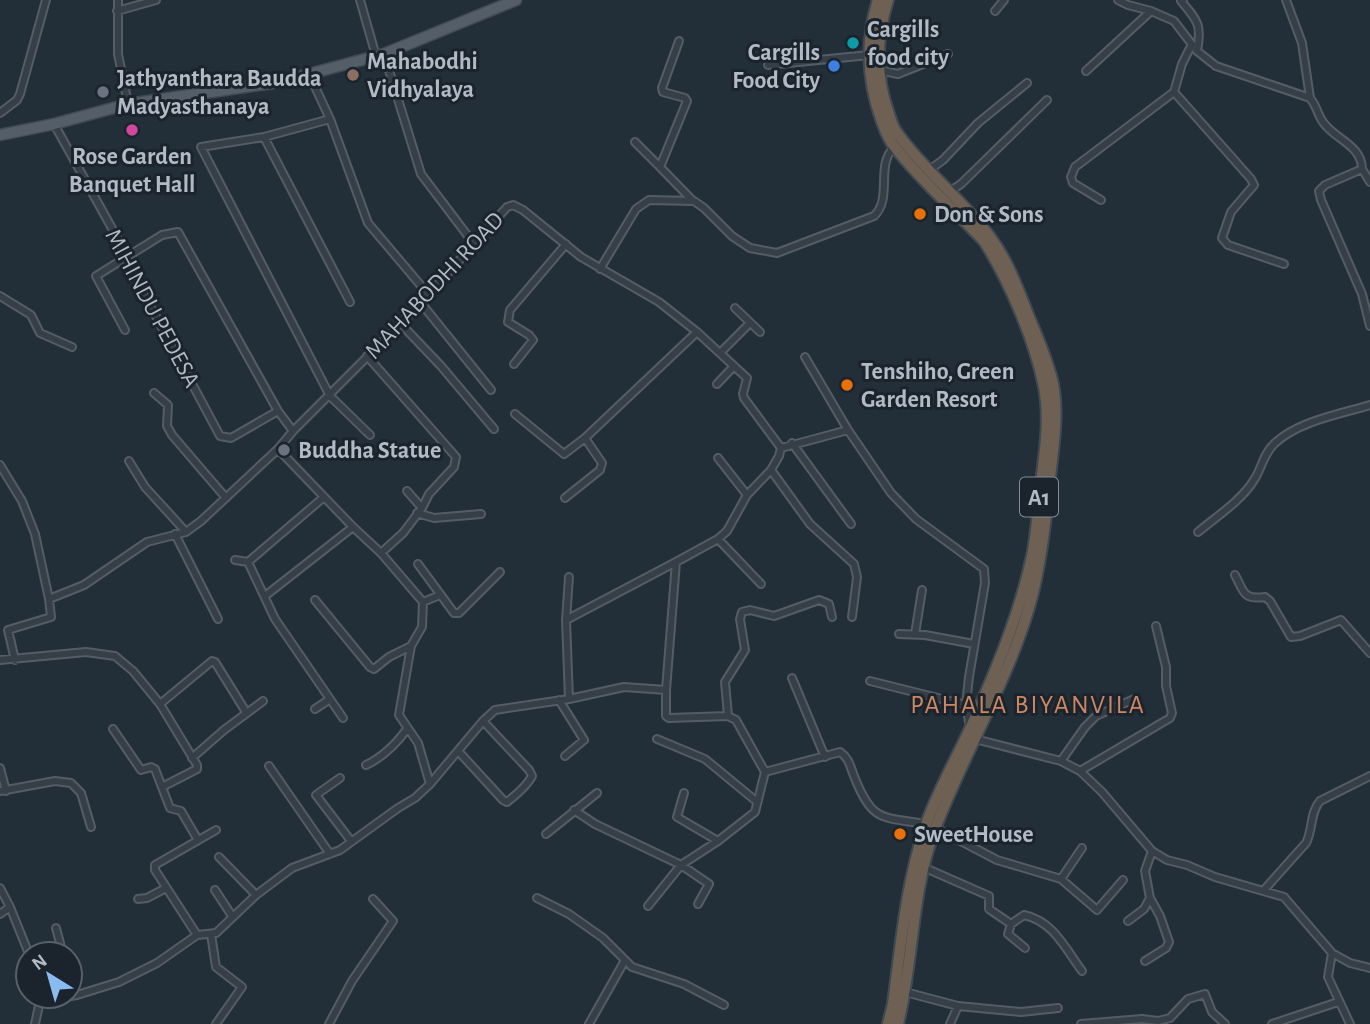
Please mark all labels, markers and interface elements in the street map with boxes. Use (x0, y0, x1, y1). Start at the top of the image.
place label: Cargills food city (867, 18, 949, 70)
marker: Cargills food city (845, 35, 861, 51)
place label: Cargills Food City (732, 41, 820, 93)
place label: Mahabodhi Vidhyalaya (367, 50, 478, 102)
marker: Cargills Food City (826, 58, 842, 74)
place label: Jathyanthara Baudda Madyasthanaya (117, 67, 322, 119)
marker: Mahabodhi Vidhyalaya (345, 67, 361, 83)
marker: Jathyanthara Baudda Madyasthanaya (95, 84, 111, 100)
marker: Rose Garden Banquet Hall (124, 122, 140, 138)
place label: Rose Garden Banquet Hall (69, 145, 195, 197)
place label: Don & Sons (934, 203, 1044, 227)
marker: Don & Sons (912, 206, 928, 222)
street label: MAHABODHI ROAD (361, 208, 509, 364)
street label: MIHINDU PEDESA (100, 225, 204, 392)
place label: Tenshiho, Green Garden Resort (861, 360, 1014, 412)
marker: Tenshiho, Green Garden Resort (839, 377, 855, 393)
place label: Buddha Statue (298, 439, 441, 463)
marker: Buddha Statue (276, 442, 292, 458)
road number: A1 (1020, 477, 1058, 516)
district label: PAHALA BIYANVILA (910, 692, 1146, 718)
place label: SweetHouse (914, 823, 1033, 847)
marker: SweetHouse (892, 826, 908, 842)
north arrow (14, 940, 84, 1010)
text: N (29, 951, 51, 974)

